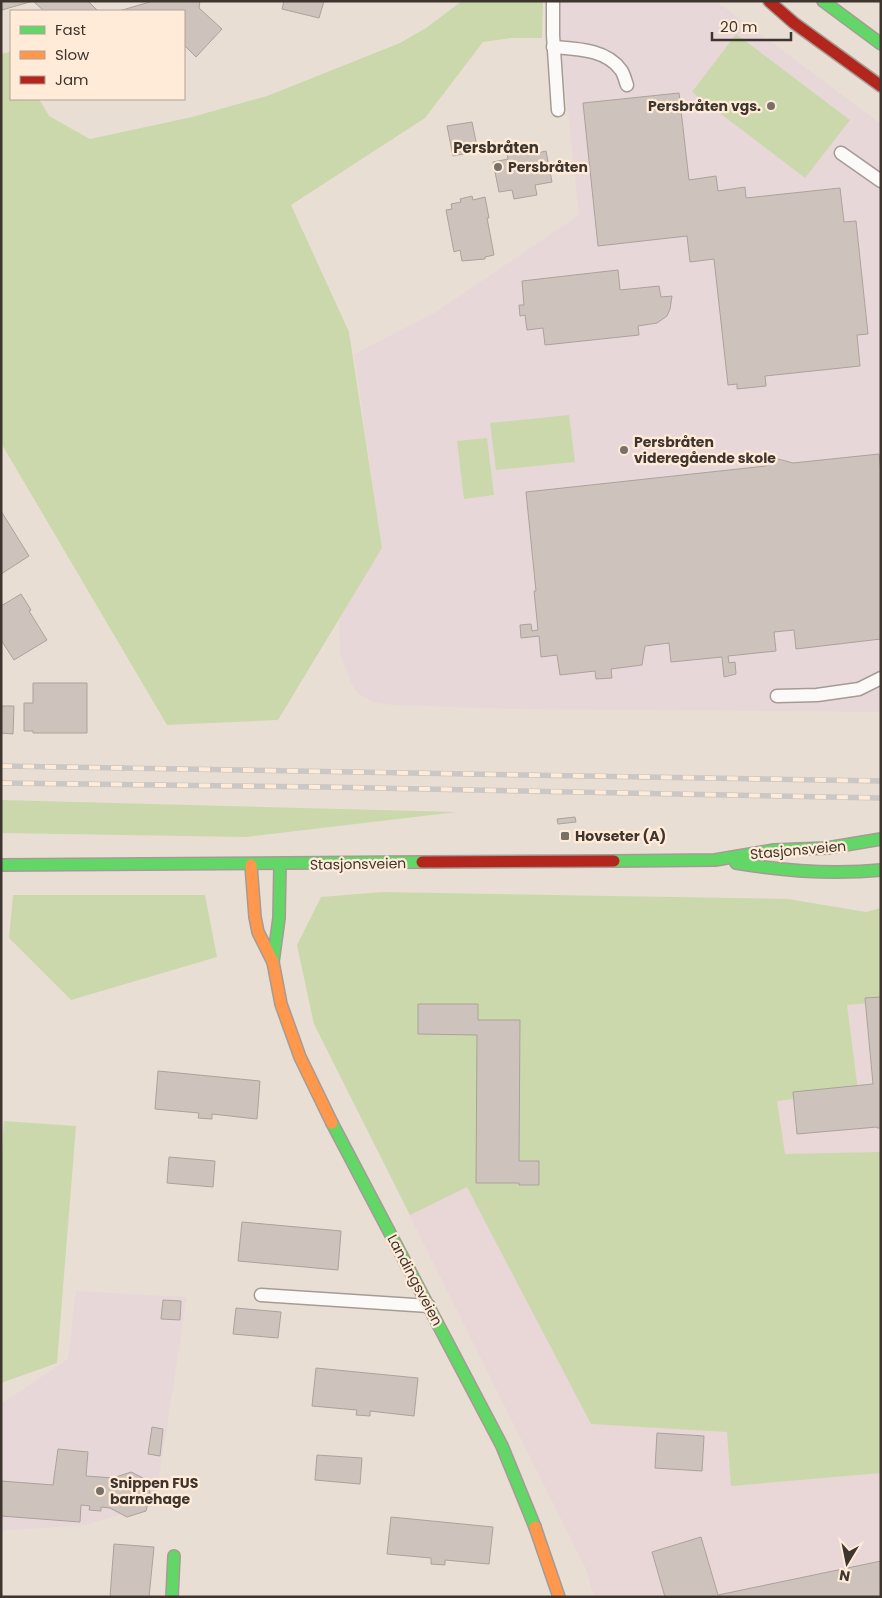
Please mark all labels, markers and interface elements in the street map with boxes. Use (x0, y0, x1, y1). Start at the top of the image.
legend (10, 10, 185, 100)
scale bar (712, 10, 791, 42)
text: 20 m (720, 16, 758, 37)
text: Fast (55, 19, 86, 40)
text: Slow (55, 44, 90, 65)
text: Jam (55, 69, 89, 90)
place label: Persbråten vgs. (648, 96, 761, 116)
marker: Persbråten vgs. (765, 100, 777, 112)
district label: Persbråten (453, 137, 539, 158)
place label: Persbråten (508, 157, 588, 177)
marker: Persbråten (492, 161, 504, 173)
place label: Persbråten videregående skole (634, 432, 776, 468)
marker: Persbråten videregående skole (618, 444, 630, 456)
place label: Hovseter (A) (575, 826, 666, 846)
marker: Hovseter (A) (559, 830, 571, 842)
street label: Stasjonsveien (749, 836, 847, 864)
street label: Stasjonsveien (310, 853, 406, 875)
street label: Landingsveien (383, 1231, 447, 1329)
place label: Snippen FUS barnehage (110, 1473, 199, 1509)
marker: Snippen FUS barnehage (94, 1485, 106, 1497)
north arrow (822, 1538, 872, 1588)
text: N (838, 1565, 852, 1587)

